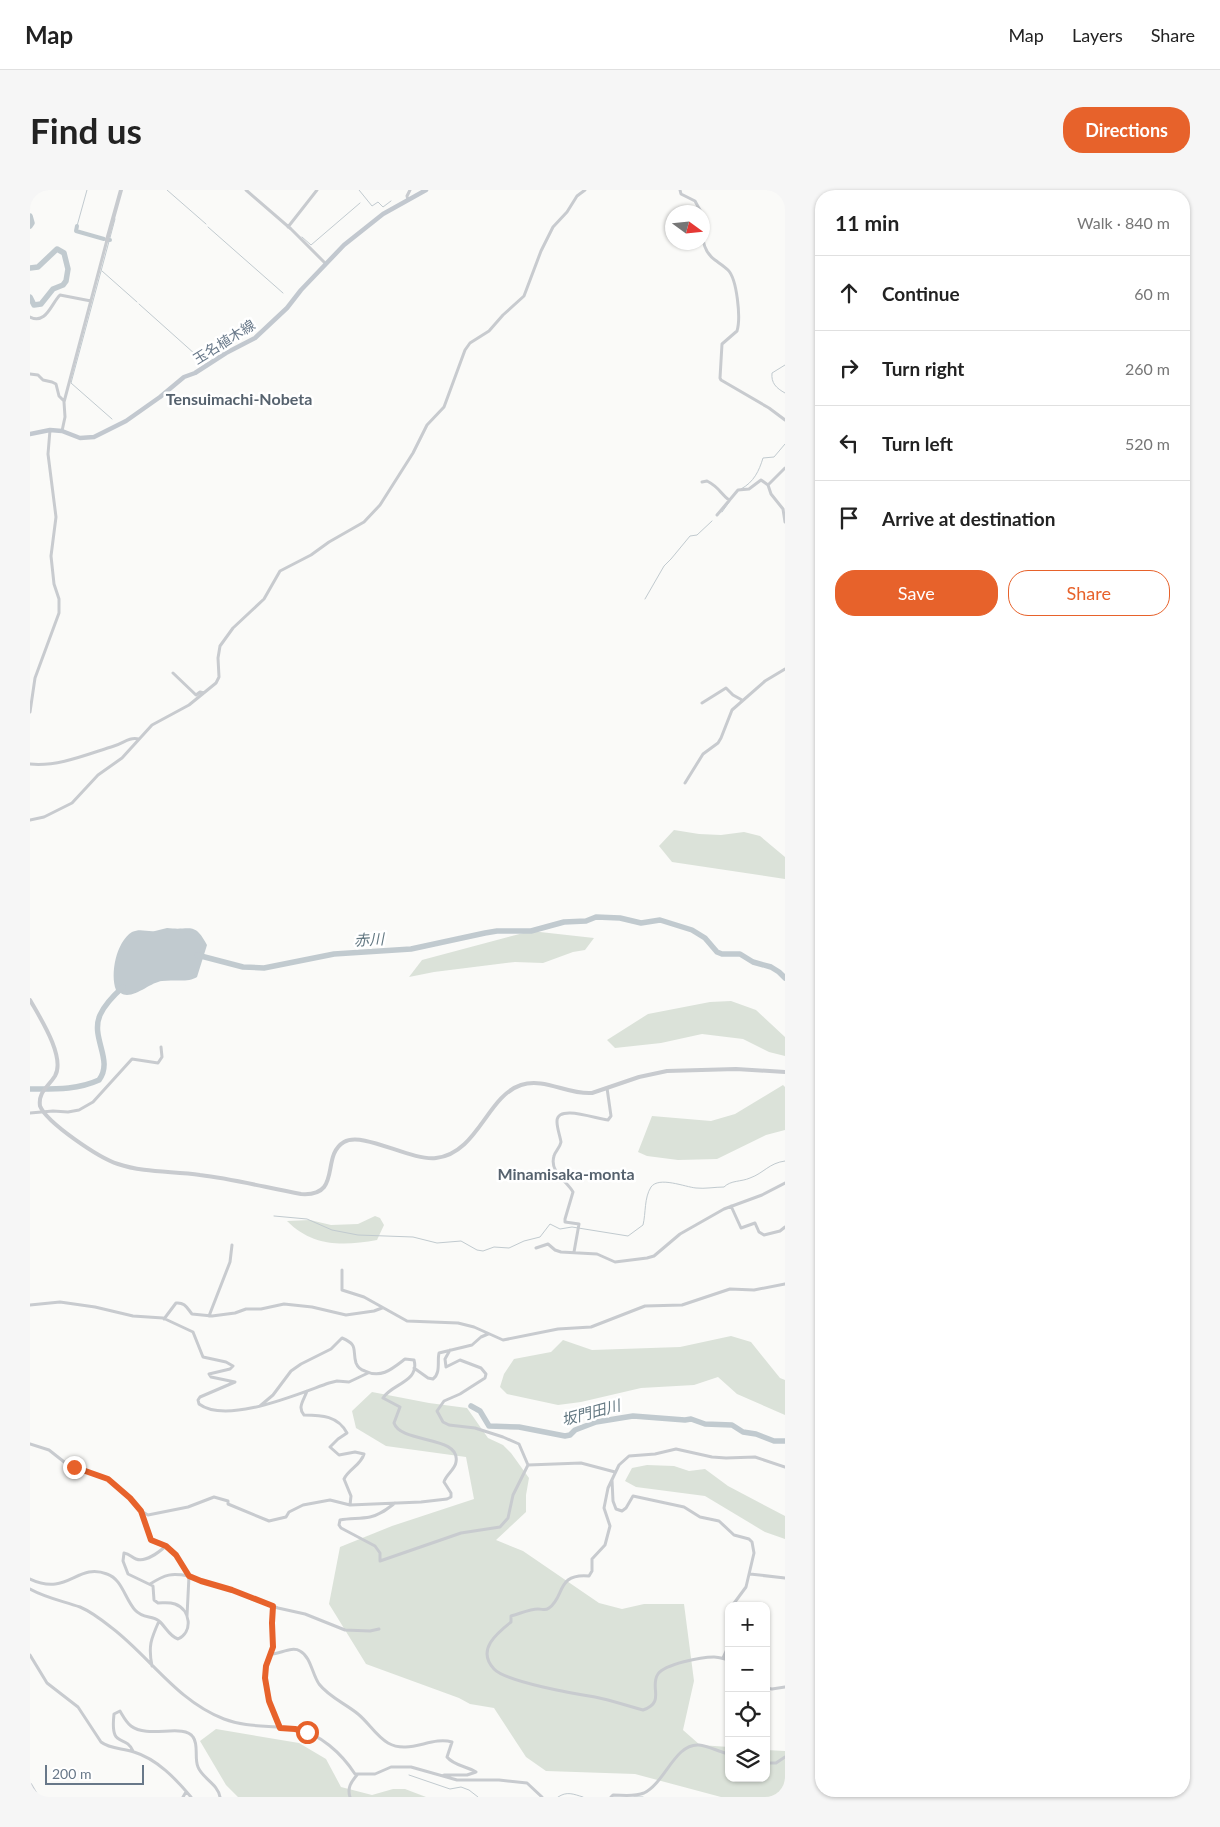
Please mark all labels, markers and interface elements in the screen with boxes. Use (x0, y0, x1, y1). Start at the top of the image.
text: Map (25, 20, 73, 49)
text: Map (1008, 24, 1044, 46)
text: Layers (1072, 24, 1123, 46)
text: Share (1151, 24, 1195, 46)
button: Directions (1063, 107, 1190, 153)
text: Find us (30, 109, 142, 151)
north arrow (665, 205, 710, 250)
text: 11 min (835, 210, 899, 235)
text: Walk · 840 m (1077, 213, 1170, 232)
icon: ahead (835, 279, 863, 307)
text: Continue (882, 282, 960, 305)
text: 60 m (1134, 284, 1170, 303)
street label: 玉名植木線 (190, 316, 258, 367)
icon: right (835, 354, 863, 382)
text: Turn right (882, 357, 964, 380)
text: 260 m (1125, 359, 1170, 378)
district label: Tensuimachi-Nobeta (166, 389, 312, 408)
icon: left (835, 429, 863, 457)
text: Turn left (882, 432, 953, 455)
text: 520 m (1125, 434, 1170, 453)
icon: arrive (835, 504, 863, 532)
text: Arrive at destination (882, 507, 1055, 530)
button: Save (835, 570, 998, 616)
button: Share (1008, 570, 1170, 616)
water label: 赤川 (353, 929, 386, 949)
district label: Minamisaka-monta (497, 1164, 635, 1183)
water label: 坂門田川 (559, 1395, 624, 1428)
route end (63, 1456, 86, 1479)
map controls (725, 1602, 770, 1782)
button: + (725, 1602, 770, 1647)
button: − (725, 1647, 770, 1692)
button: locate (725, 1692, 770, 1737)
route start (296, 1721, 319, 1744)
button: layers (725, 1737, 770, 1782)
scale bar (45, 1762, 144, 1785)
text: 200 m (52, 1765, 91, 1782)

